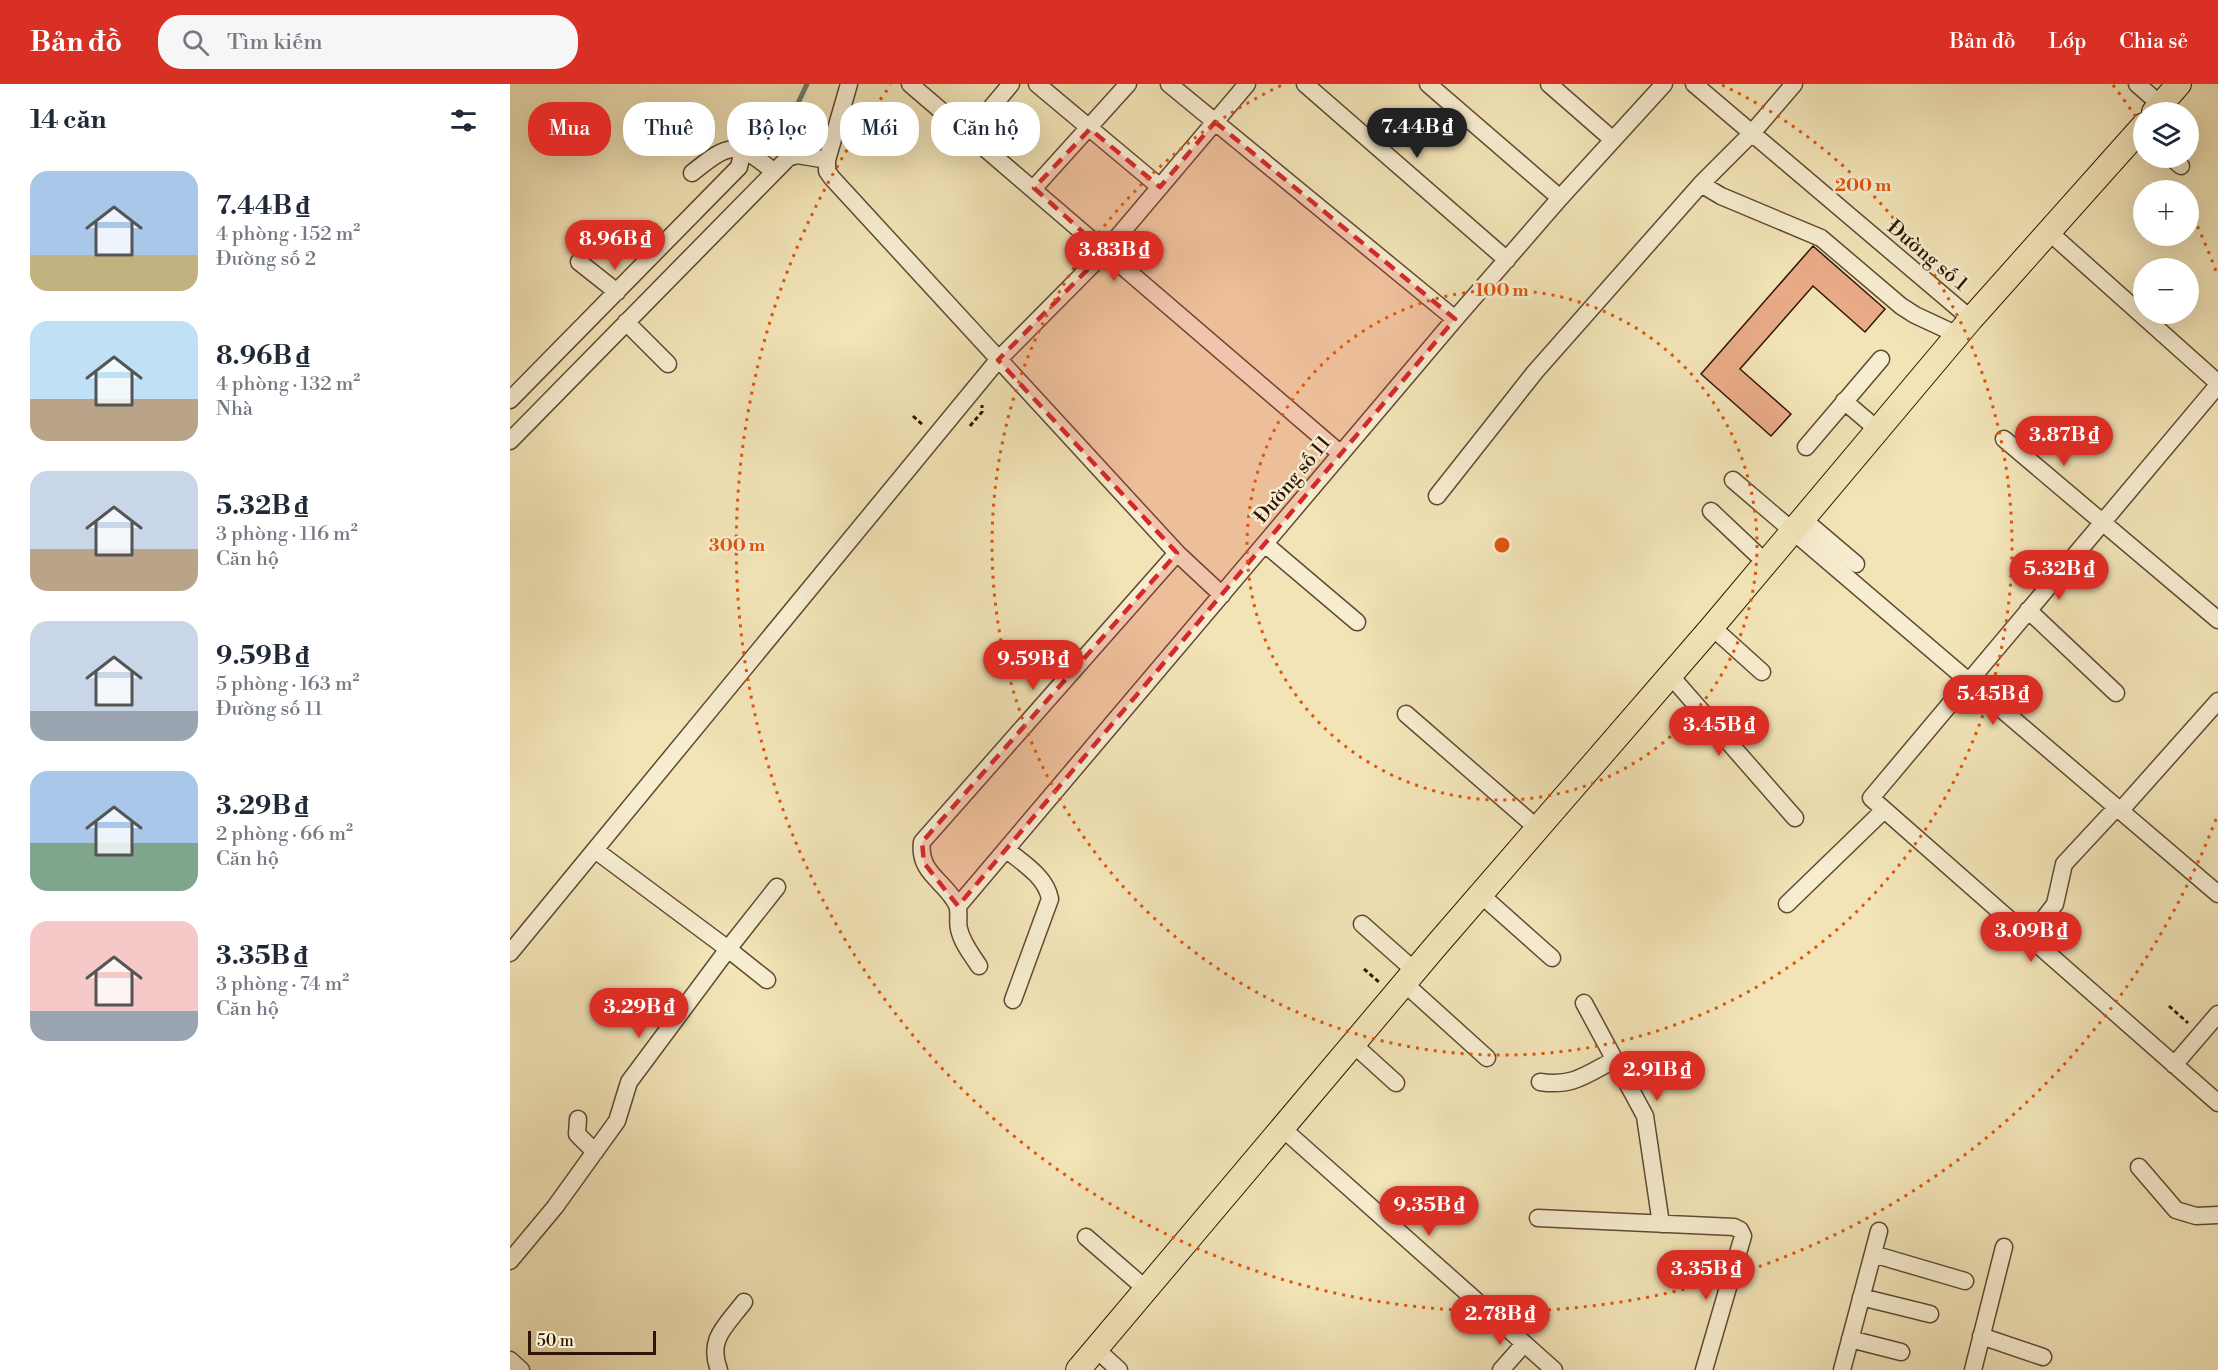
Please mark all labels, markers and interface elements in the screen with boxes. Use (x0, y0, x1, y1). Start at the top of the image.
search box (158, 15, 578, 69)
text: Bản đồ (30, 25, 122, 60)
icon: search (179, 26, 212, 59)
text: Tìm kiếm (227, 29, 323, 56)
text: Bản đồ (1950, 29, 2016, 55)
text: Lớp (2049, 29, 2086, 55)
text: Chia sẻ (2119, 29, 2188, 55)
chip: Mua (528, 102, 611, 156)
chip: Thuê (623, 102, 715, 156)
chip: Bộ lọc (727, 102, 828, 156)
chip: Mới (840, 102, 919, 156)
chip: Căn hộ (931, 102, 1040, 156)
map controls (2133, 102, 2199, 324)
button: layers (2133, 102, 2199, 168)
text: 14 căn (30, 104, 106, 136)
icon: filters (447, 104, 480, 137)
pin: 7.44B ₫ (1362, 108, 1472, 159)
text: 7.44B ₫ (1381, 115, 1453, 140)
text: 200 m (1835, 174, 1892, 197)
button: + (2133, 180, 2199, 246)
text: 7.44B ₫ (216, 190, 310, 222)
icon: home (78, 195, 150, 267)
street label: Đường số 1 (1882, 215, 1973, 297)
pin: 8.96B ₫ (560, 220, 670, 271)
text: 4 phòng · 152 m² (216, 222, 360, 247)
text: 8.96B ₫ (579, 227, 651, 252)
pin: 3.83B ₫ (1059, 231, 1169, 282)
text: 3.83B ₫ (1079, 238, 1149, 263)
text: Đường số 2 (216, 247, 316, 272)
button: − (2133, 258, 2199, 324)
text: 100 m (1475, 279, 1529, 302)
text: 8.96B ₫ (216, 340, 309, 372)
icon: home (78, 345, 150, 417)
text: 4 phòng · 132 m² (216, 372, 360, 397)
text: Nhà (216, 397, 253, 422)
pin: 3.87B ₫ (2009, 416, 2119, 467)
text: 3.87B ₫ (2029, 423, 2099, 448)
street label: Đường số 11 (1249, 431, 1337, 529)
text: 5.32B ₫ (216, 490, 308, 522)
icon: home (78, 495, 150, 567)
text: 3 phòng · 116 m² (216, 522, 358, 547)
text: 300 m (709, 534, 766, 557)
centre of rings (1492, 535, 1512, 555)
text: Căn hộ (216, 547, 279, 572)
pin: 5.32B ₫ (2004, 550, 2114, 601)
text: 5.32B ₫ (2024, 557, 2094, 582)
text: 9.59B ₫ (216, 640, 309, 672)
pin: 9.59B ₫ (978, 640, 1088, 691)
icon: home (78, 645, 150, 717)
text: 9.59B ₫ (997, 647, 1069, 672)
text: 5 phòng · 163 m² (216, 672, 359, 697)
pin: 5.45B ₫ (1938, 675, 2048, 726)
text: 5.45B ₫ (1957, 682, 2029, 707)
text: Đường số 11 (216, 697, 323, 722)
pin: 3.45B ₫ (1664, 706, 1774, 757)
text: 3.45B ₫ (1683, 713, 1755, 738)
text: 3.29B ₫ (216, 790, 308, 822)
icon: home (78, 795, 150, 867)
text: 2 phòng · 66 m² (216, 822, 353, 847)
text: Căn hộ (216, 847, 279, 872)
pin: 3.09B ₫ (1976, 912, 2086, 963)
text: 3.09B ₫ (1994, 919, 2068, 944)
text: 3.35B ₫ (216, 940, 308, 972)
icon: home (78, 945, 150, 1017)
text: 3 phòng · 74 m² (216, 972, 349, 997)
pin: 3.29B ₫ (584, 988, 694, 1039)
text: 3.29B ₫ (603, 995, 675, 1020)
text: Căn hộ (216, 997, 279, 1022)
pin: 2.91B ₫ (1602, 1051, 1712, 1102)
text: 2.91B ₫ (1623, 1058, 1691, 1083)
pin: 9.35B ₫ (1374, 1186, 1484, 1237)
text: 9.35B ₫ (1394, 1193, 1465, 1218)
pin: 3.35B ₫ (1651, 1250, 1761, 1301)
text: 3.35B ₫ (1671, 1257, 1741, 1282)
pin: 2.78B ₫ (1445, 1295, 1555, 1346)
text: 2.78B ₫ (1465, 1302, 1535, 1327)
scale bar (528, 1328, 656, 1356)
text: 50 m (537, 1331, 574, 1351)

